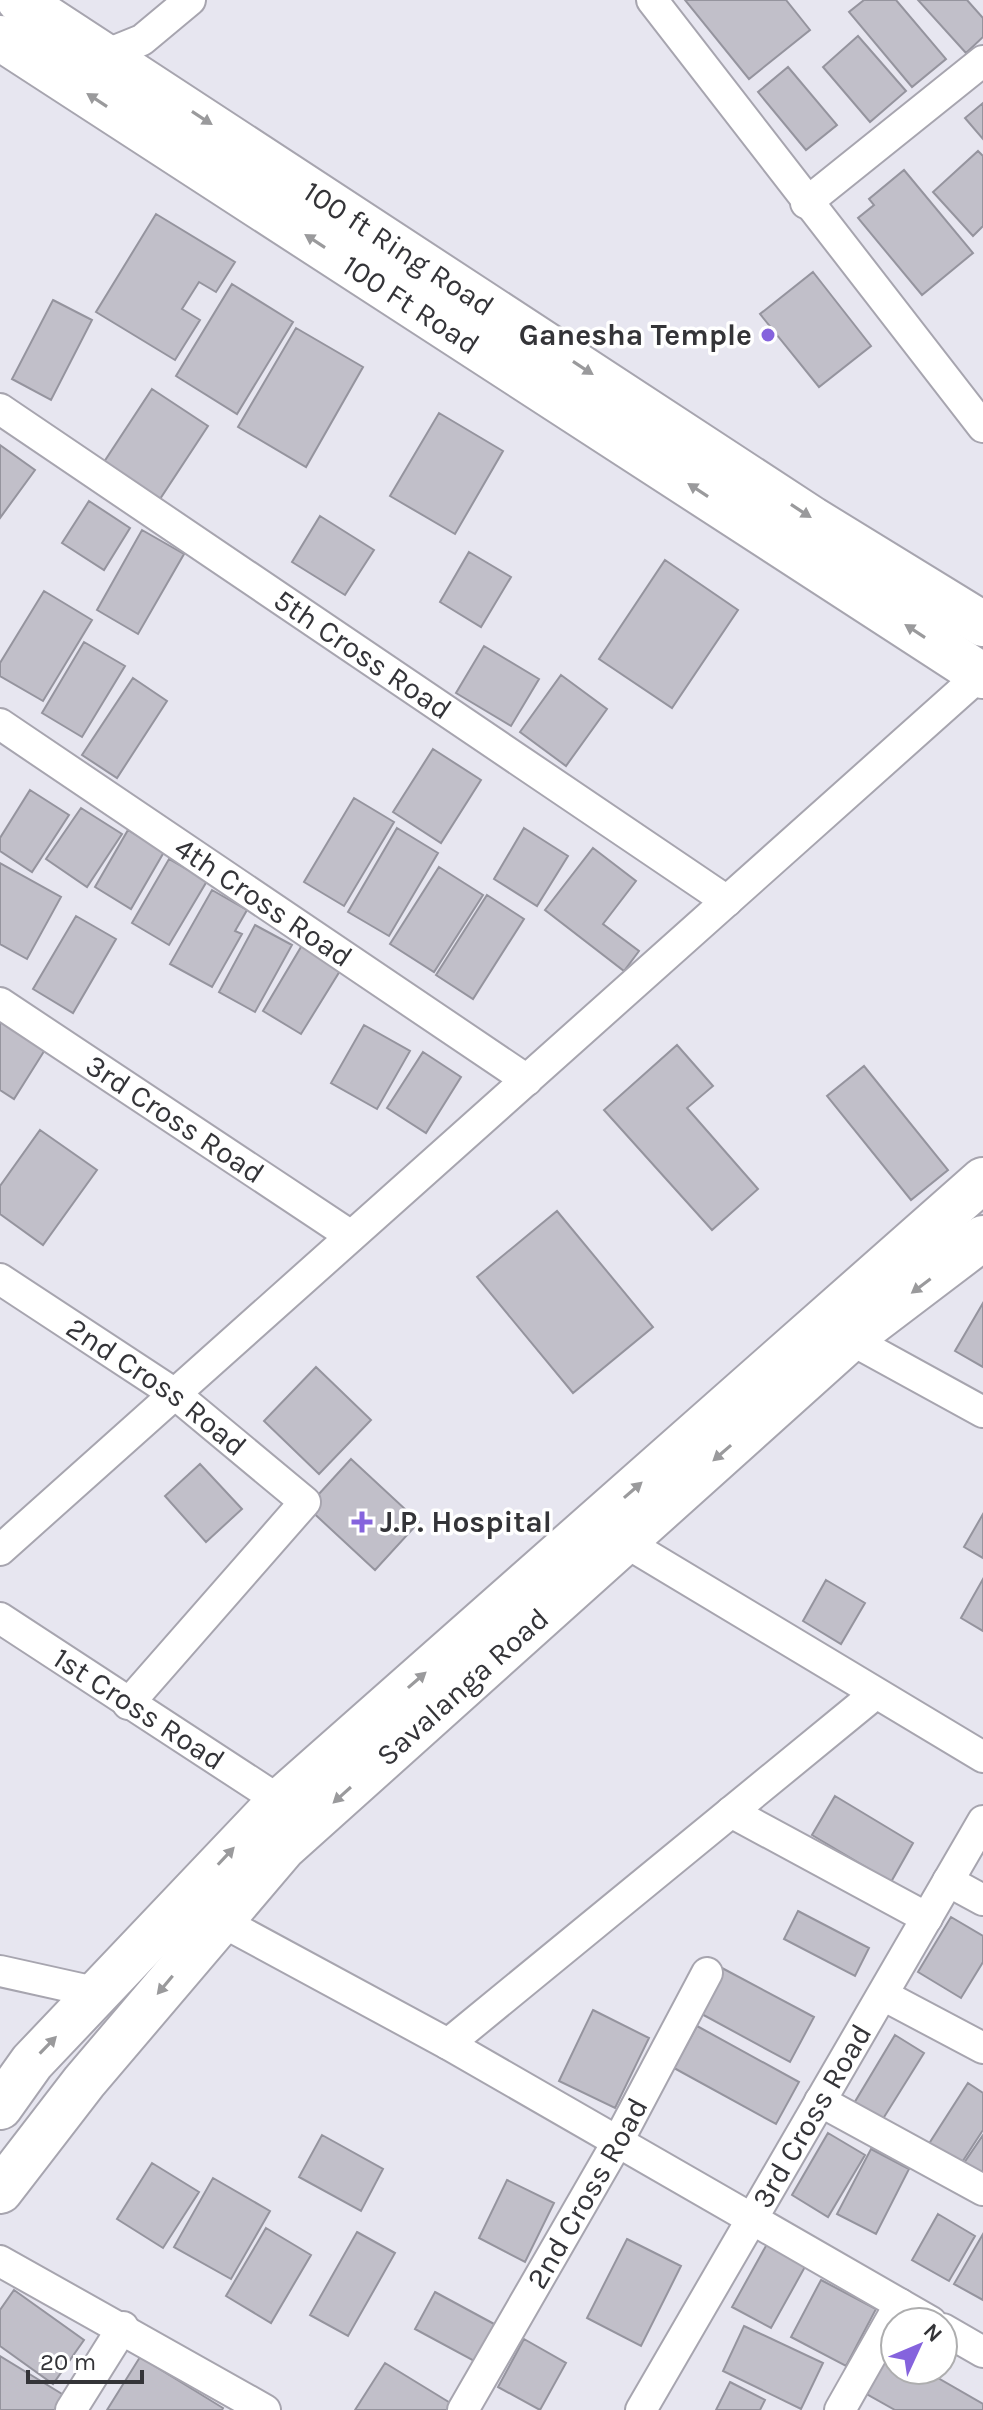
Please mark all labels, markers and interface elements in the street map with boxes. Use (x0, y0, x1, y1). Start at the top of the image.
one-way arrow (86, 93, 108, 108)
one-way arrow (192, 110, 213, 125)
street label: 100 ft Ring Road (297, 173, 501, 324)
one-way arrow (304, 235, 326, 249)
street label: 100 Ft Road (336, 247, 486, 362)
place label: Ganesha Temple (519, 317, 752, 353)
marker: Ganesha Temple (759, 326, 777, 344)
one-way arrow (573, 361, 594, 376)
one-way arrow (687, 482, 708, 497)
one-way arrow (790, 504, 811, 519)
street label: 5th Cross Road (267, 582, 458, 727)
one-way arrow (905, 624, 926, 639)
street label: 4th Cross Road (168, 829, 359, 975)
street label: 3rd Cross Road (79, 1047, 271, 1191)
one-way arrow (911, 1277, 931, 1293)
street label: 2nd Cross Road (60, 1310, 254, 1464)
one-way arrow (713, 1443, 732, 1461)
one-way arrow (624, 1481, 643, 1499)
place label: J.P. Hospital (380, 1504, 552, 1540)
marker: J.P. Hospital (351, 1511, 373, 1533)
street label: Savalanga Road (369, 1600, 556, 1773)
street label: 1st Cross Road (46, 1640, 231, 1778)
one-way arrow (407, 1672, 427, 1689)
one-way arrow (333, 1786, 352, 1804)
one-way arrow (217, 1847, 235, 1866)
one-way arrow (157, 1975, 174, 1995)
street label: 3rd Cross Road (744, 2017, 879, 2214)
one-way arrow (38, 2036, 57, 2055)
street label: 2nd Cross Road (519, 2092, 656, 2295)
north arrow (879, 2306, 959, 2386)
text: N (918, 2318, 948, 2348)
scale bar (28, 2334, 142, 2384)
text: 20 m (40, 2348, 96, 2376)

